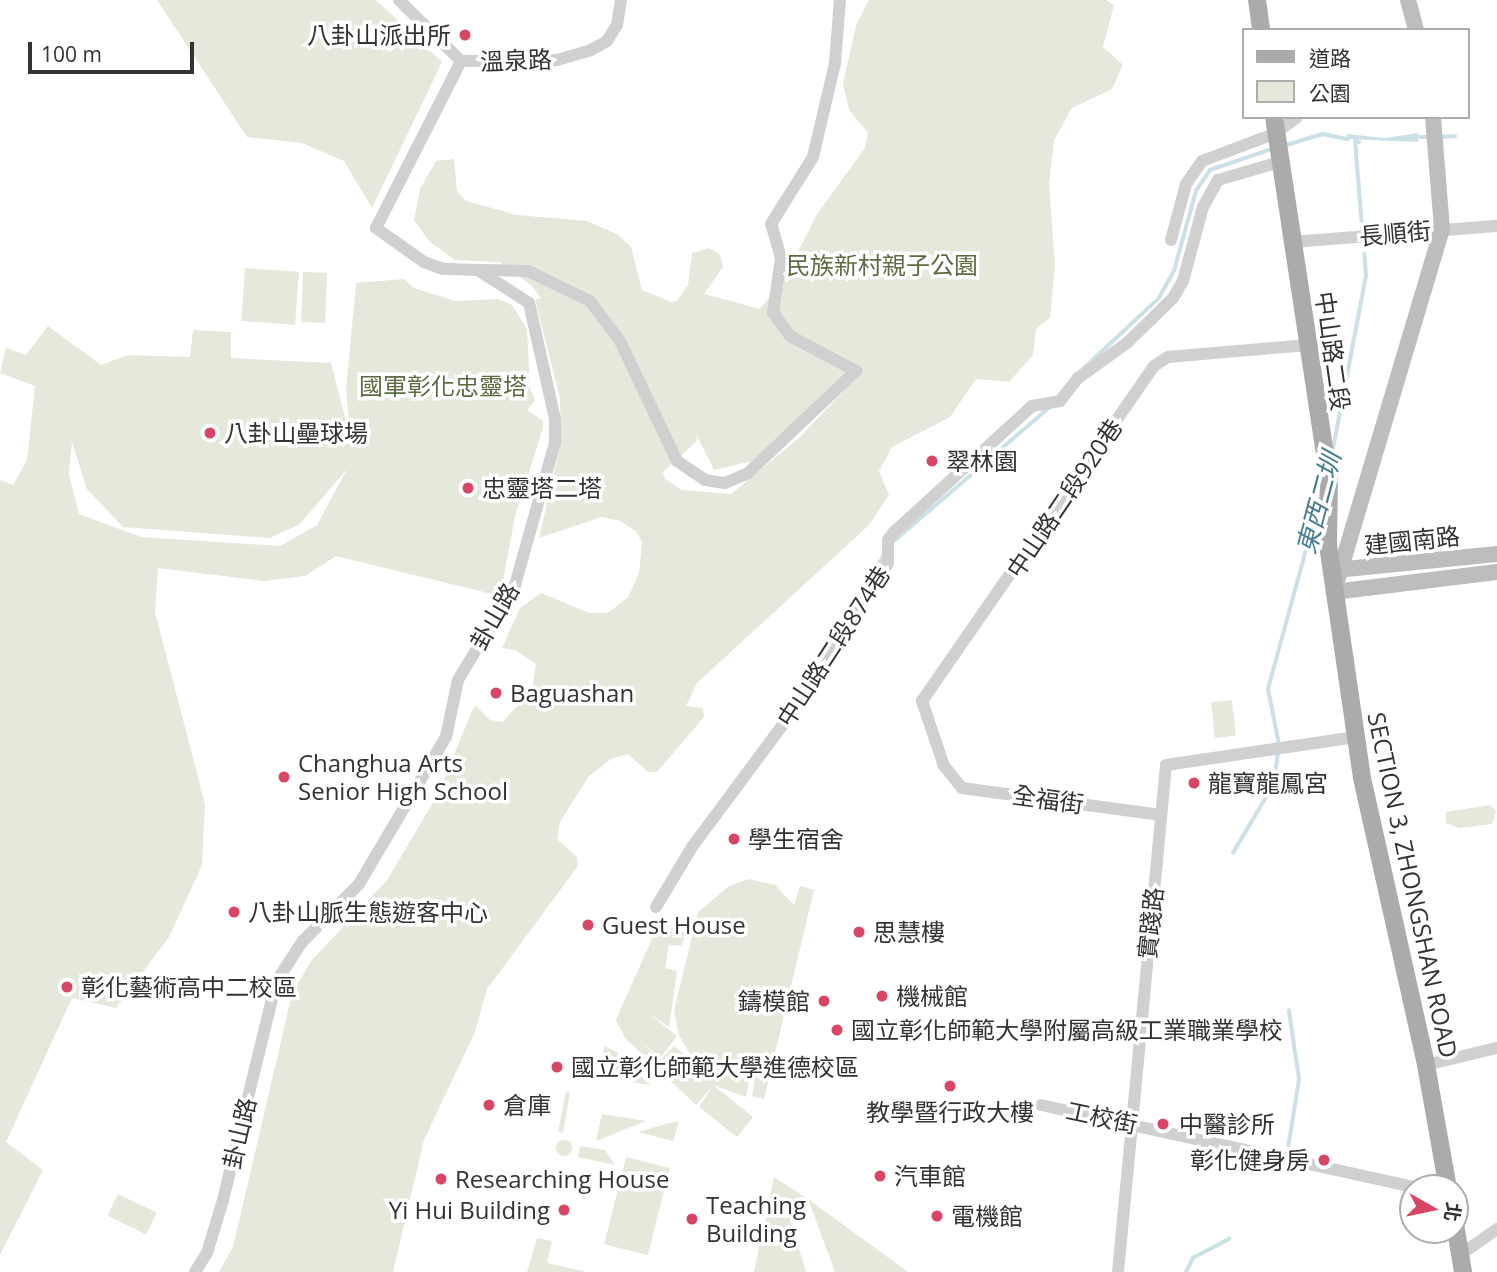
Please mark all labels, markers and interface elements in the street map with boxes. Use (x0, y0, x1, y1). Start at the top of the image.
place label: 八卦山派出所 (307, 21, 451, 49)
marker: 八卦山派出所 (457, 27, 473, 43)
scale bar (32, 28, 198, 72)
legend (1242, 28, 1469, 119)
text: 100 m (41, 40, 102, 68)
street label: 溫泉路 (480, 44, 552, 76)
text: 道路 (1309, 44, 1351, 72)
text: 公園 (1309, 79, 1351, 107)
street label: 長順街 (1358, 216, 1432, 250)
park label: 民族新村親子公園 (786, 251, 978, 279)
street label: 中山路二段 (1310, 290, 1356, 412)
park label: 國軍彰化忠靈塔 (359, 372, 527, 400)
street label: 中山路二段920巷 (1000, 413, 1128, 583)
place label: 八卦山壘球場 (224, 419, 368, 447)
marker: 八卦山壘球場 (202, 425, 218, 441)
place label: 翠林園 (946, 447, 1018, 475)
water label: 東西二圳 (1290, 449, 1348, 557)
marker: 翠林園 (924, 453, 940, 469)
place label: 忠靈塔二塔 (482, 474, 602, 502)
marker: 忠靈塔二塔 (460, 480, 476, 496)
street label: 建國南路 (1363, 521, 1461, 559)
street label: 中山路二段874巷 (770, 561, 896, 731)
street label: 卦山路 (464, 578, 524, 654)
place label: Baguashan (510, 679, 634, 707)
marker: Baguashan (488, 685, 504, 701)
street label: SECTION 3, ZHONGSHAN ROAD (1362, 710, 1464, 1060)
place label: Changhua Arts Senior High School (298, 749, 508, 805)
marker: Changhua Arts Senior High School (276, 769, 292, 785)
place label: 龍寶龍鳳宮 (1208, 769, 1328, 797)
marker: 龍寶龍鳳宮 (1186, 775, 1202, 791)
street label: 全福街 (1010, 780, 1086, 818)
place label: 學生宿舍 (748, 825, 844, 853)
marker: 學生宿舍 (726, 831, 742, 847)
street label: 實踐路 (1132, 886, 1168, 960)
place label: 八卦山脈生態遊客中心 (248, 898, 488, 926)
marker: 八卦山脈生態遊客中心 (226, 904, 242, 920)
place label: Guest House (602, 911, 746, 939)
marker: Guest House (580, 917, 596, 933)
place label: 思慧樓 (873, 918, 945, 946)
marker: 思慧樓 (851, 924, 867, 940)
place label: 彰化藝術高中二校區 (81, 973, 297, 1001)
marker: 彰化藝術高中二校區 (59, 979, 75, 995)
place label: 機械館 (896, 982, 968, 1010)
place label: 鑄模館 (738, 987, 810, 1015)
marker: 機械館 (874, 988, 890, 1004)
marker: 鑄模館 (816, 993, 832, 1009)
place label: 國立彰化師範大學附屬高級工業職業學校 (851, 1016, 1283, 1044)
marker: 國立彰化師範大學附屬高級工業職業學校 (829, 1022, 845, 1038)
place label: 國立彰化師範大學進德校區 (571, 1053, 859, 1081)
marker: 國立彰化師範大學進德校區 (549, 1059, 565, 1075)
marker: 教學暨行政大樓 (942, 1078, 958, 1094)
place label: 倉庫 (503, 1091, 551, 1119)
street label: 卦山路 (217, 1095, 261, 1171)
street label: 工校街 (1064, 1095, 1140, 1139)
marker: 倉庫 (481, 1097, 497, 1113)
place label: 教學暨行政大樓 (866, 1098, 1034, 1126)
place label: 中醫診所 (1179, 1110, 1275, 1138)
marker: 中醫診所 (1153, 1114, 1173, 1134)
place label: 彰化健身房 (1190, 1146, 1310, 1174)
marker: 彰化健身房 (1316, 1152, 1332, 1168)
place label: 汽車館 (894, 1162, 966, 1190)
place label: Researching House (455, 1165, 669, 1193)
marker: 汽車館 (872, 1168, 888, 1184)
marker: Researching House (433, 1171, 449, 1187)
north arrow (1399, 1174, 1469, 1244)
place label: Teaching Building (706, 1191, 806, 1247)
place label: Yi Hui Building (389, 1196, 550, 1224)
text: 北 (1438, 1201, 1467, 1223)
marker: Yi Hui Building (556, 1202, 572, 1218)
place label: 電機館 (951, 1202, 1023, 1230)
marker: 電機館 (929, 1208, 945, 1224)
marker: Teaching Building (684, 1211, 700, 1227)

